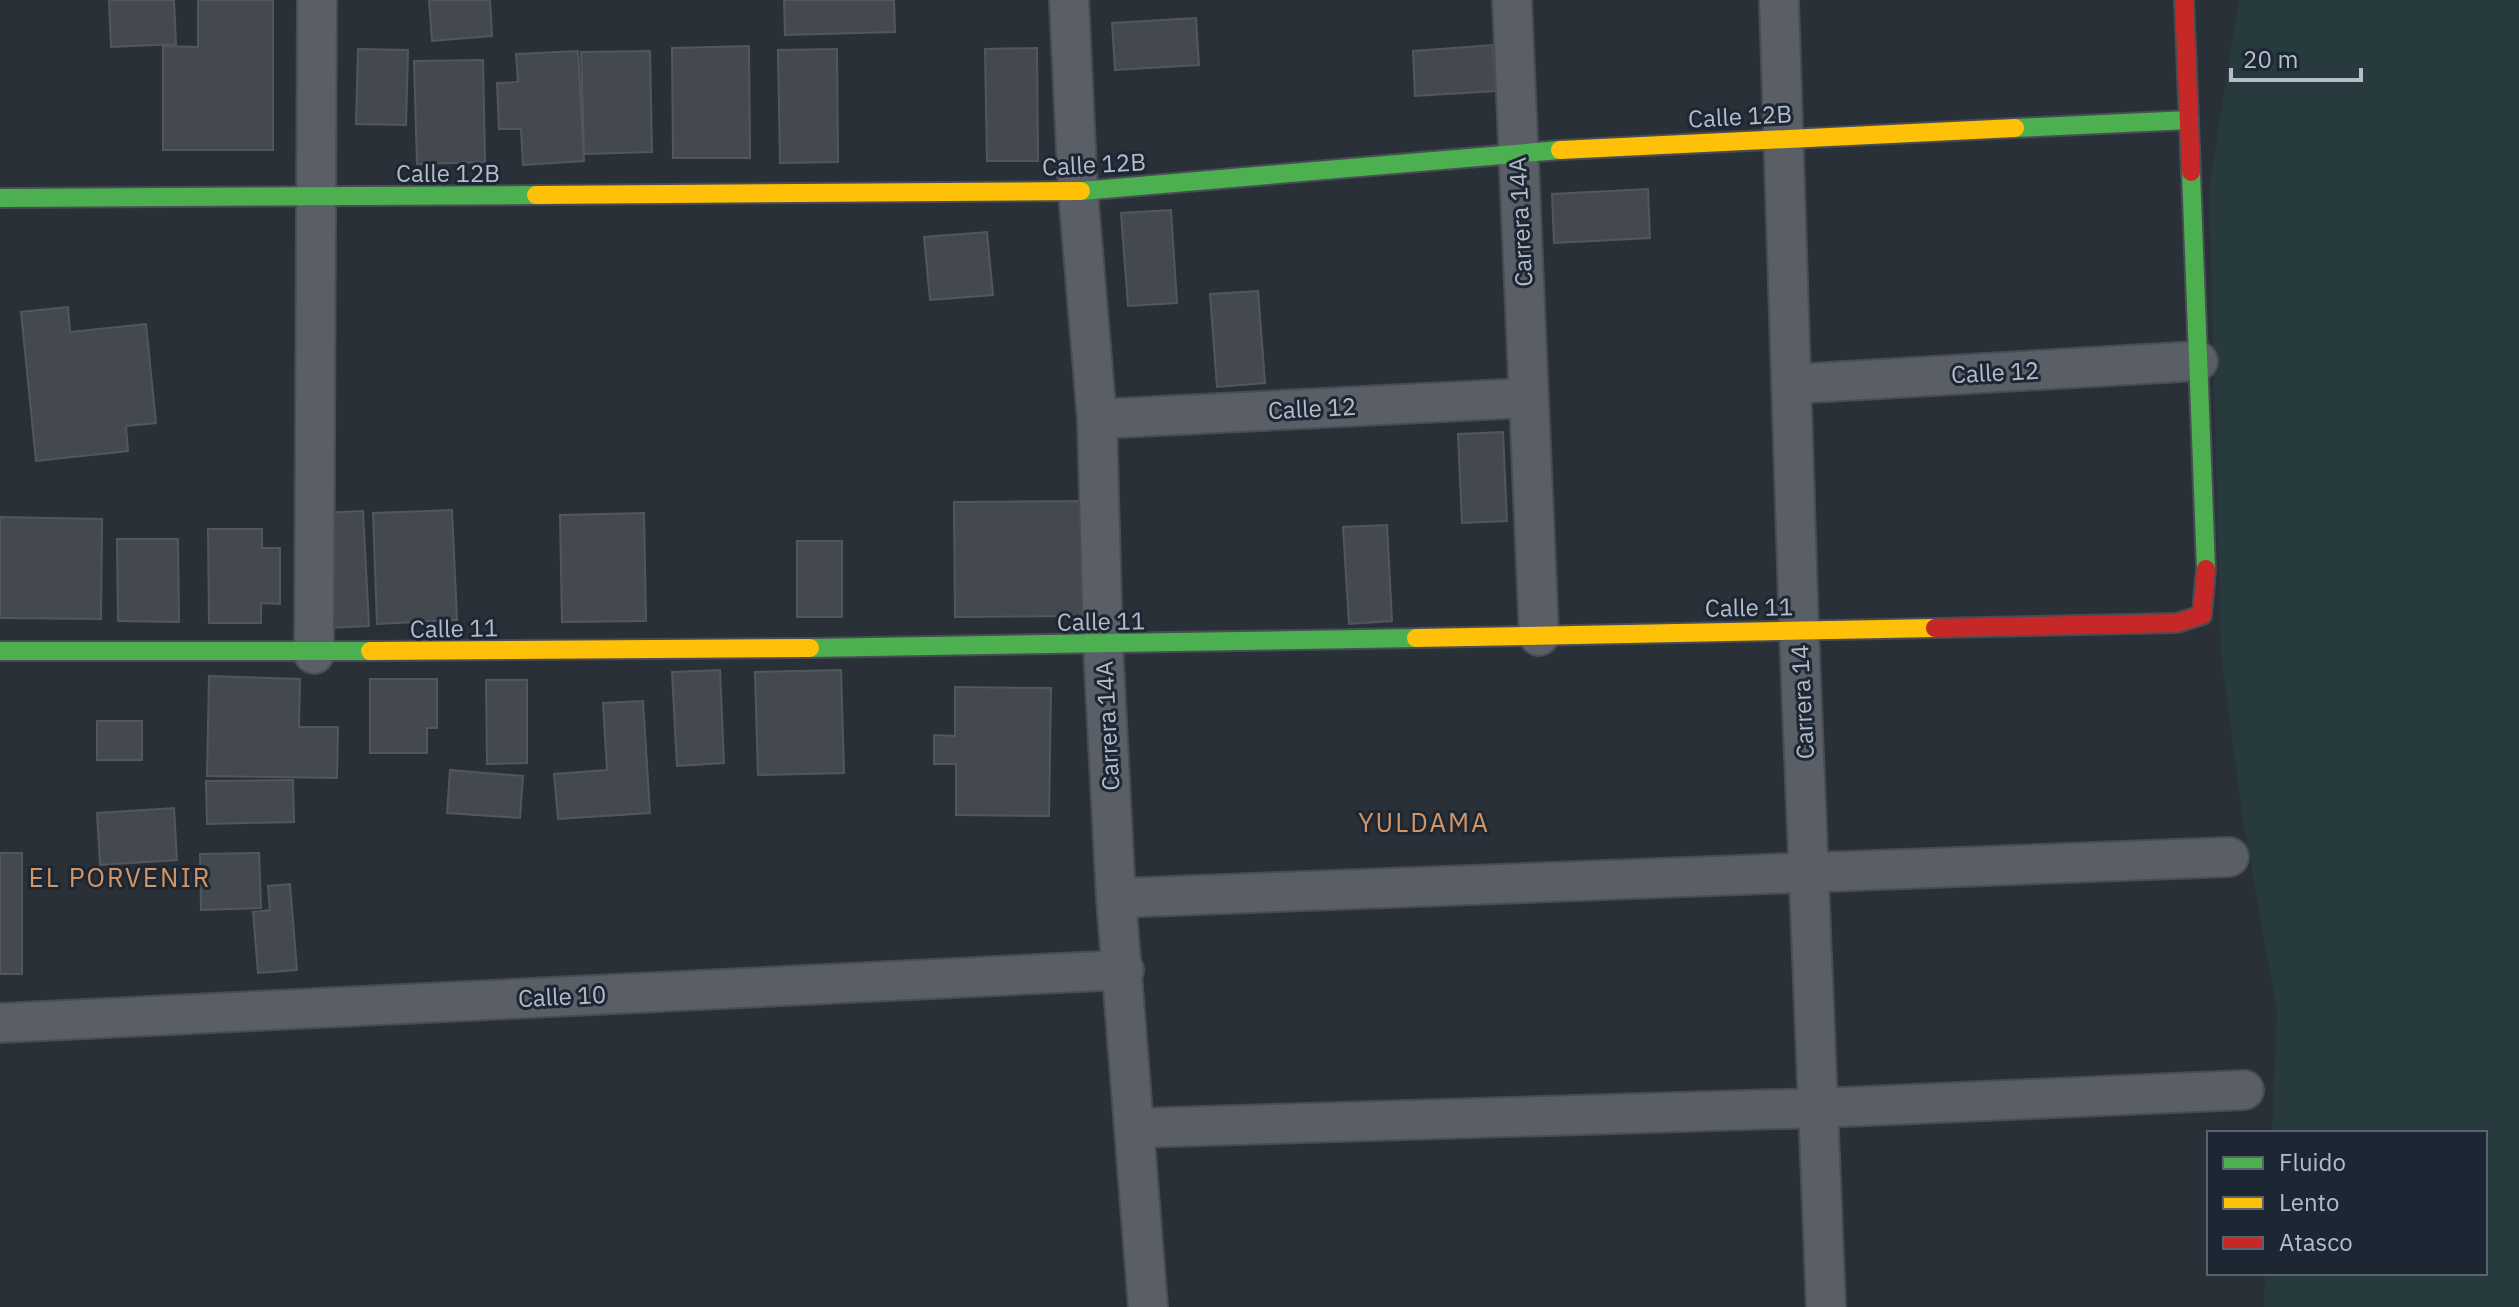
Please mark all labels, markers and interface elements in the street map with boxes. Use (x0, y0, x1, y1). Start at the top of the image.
scale bar (2231, 32, 2361, 82)
text: 20 m (2243, 43, 2298, 75)
street label: Calle 12B (1687, 97, 1793, 135)
street label: Calle 12B (1041, 145, 1147, 183)
street label: Carrera 14A (1501, 156, 1539, 288)
street label: Calle 12B (396, 157, 500, 189)
street label: Calle 12 (1950, 354, 2040, 390)
street label: Calle 12 (1267, 390, 1357, 426)
street label: Calle 11 (1705, 590, 1793, 624)
street label: Calle 11 (1057, 604, 1145, 638)
street label: Calle 11 (410, 611, 498, 645)
street label: Carrera 14 (1783, 644, 1821, 760)
street label: Carrera 14A (1088, 660, 1126, 792)
district label: YULDAMA (1358, 805, 1490, 839)
district label: EL PORVENIR (29, 860, 211, 894)
street label: Calle 10 (517, 978, 607, 1014)
legend (2207, 1131, 2487, 1275)
text: Fluido (2279, 1146, 2346, 1178)
text: Lento (2279, 1186, 2339, 1218)
text: Atasco (2279, 1226, 2353, 1258)

